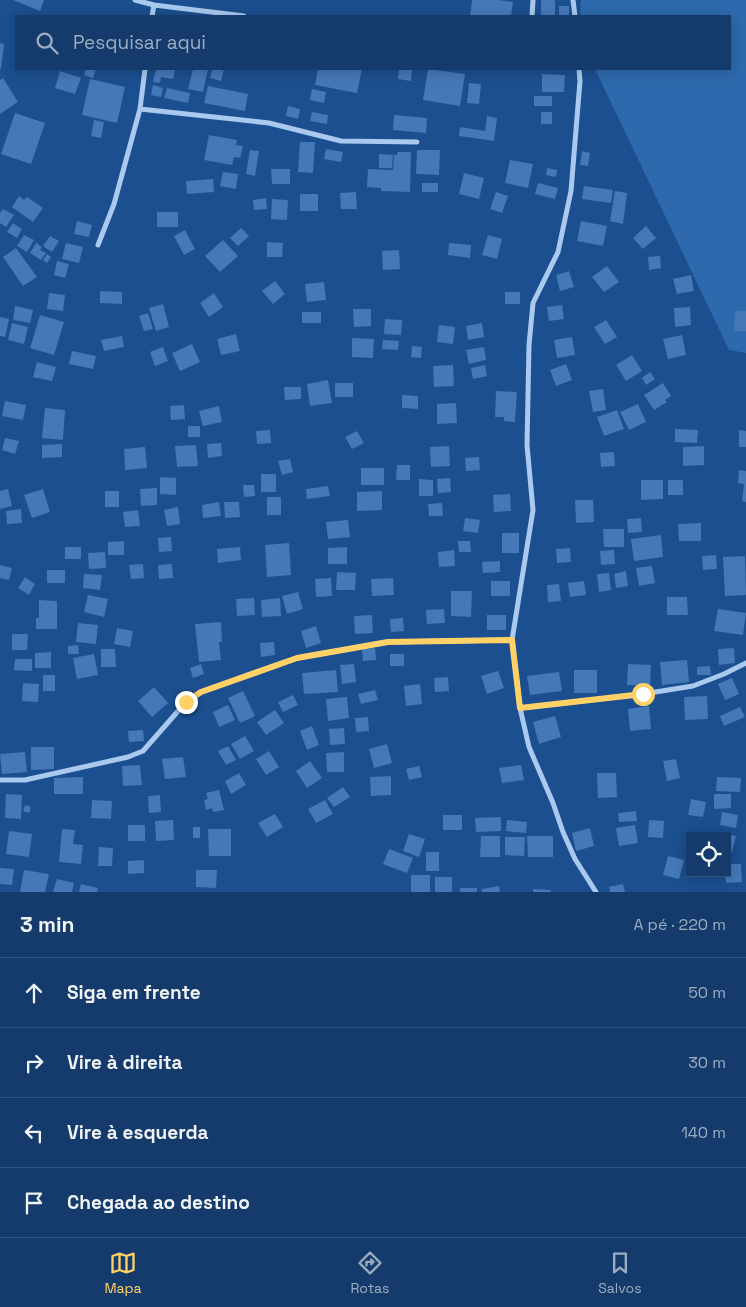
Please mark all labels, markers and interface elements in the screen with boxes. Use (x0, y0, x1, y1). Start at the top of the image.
search box (15, 15, 731, 70)
icon: search (33, 29, 61, 57)
text: Pesquisar aqui (73, 30, 206, 55)
route start (632, 683, 655, 706)
route end (175, 691, 198, 714)
map controls (686, 832, 731, 877)
button: locate (686, 832, 731, 877)
text: 3 min (20, 911, 75, 938)
text: A pé · 220 m (634, 914, 726, 935)
icon: ahead (20, 979, 48, 1007)
text: Siga em frente (67, 980, 201, 1005)
text: 50 m (688, 982, 726, 1003)
icon: right (20, 1049, 48, 1077)
text: Vire à direita (67, 1050, 183, 1075)
text: 30 m (688, 1052, 726, 1073)
icon: left (20, 1119, 48, 1147)
text: Vire à esquerda (67, 1120, 209, 1145)
text: 140 m (681, 1122, 726, 1143)
icon: arrive (20, 1189, 48, 1217)
text: Chegada ao destino (67, 1190, 250, 1215)
tab: Mapa (104, 1249, 142, 1297)
tab: Rotas (350, 1249, 389, 1297)
tab: Salvos (598, 1249, 642, 1297)

